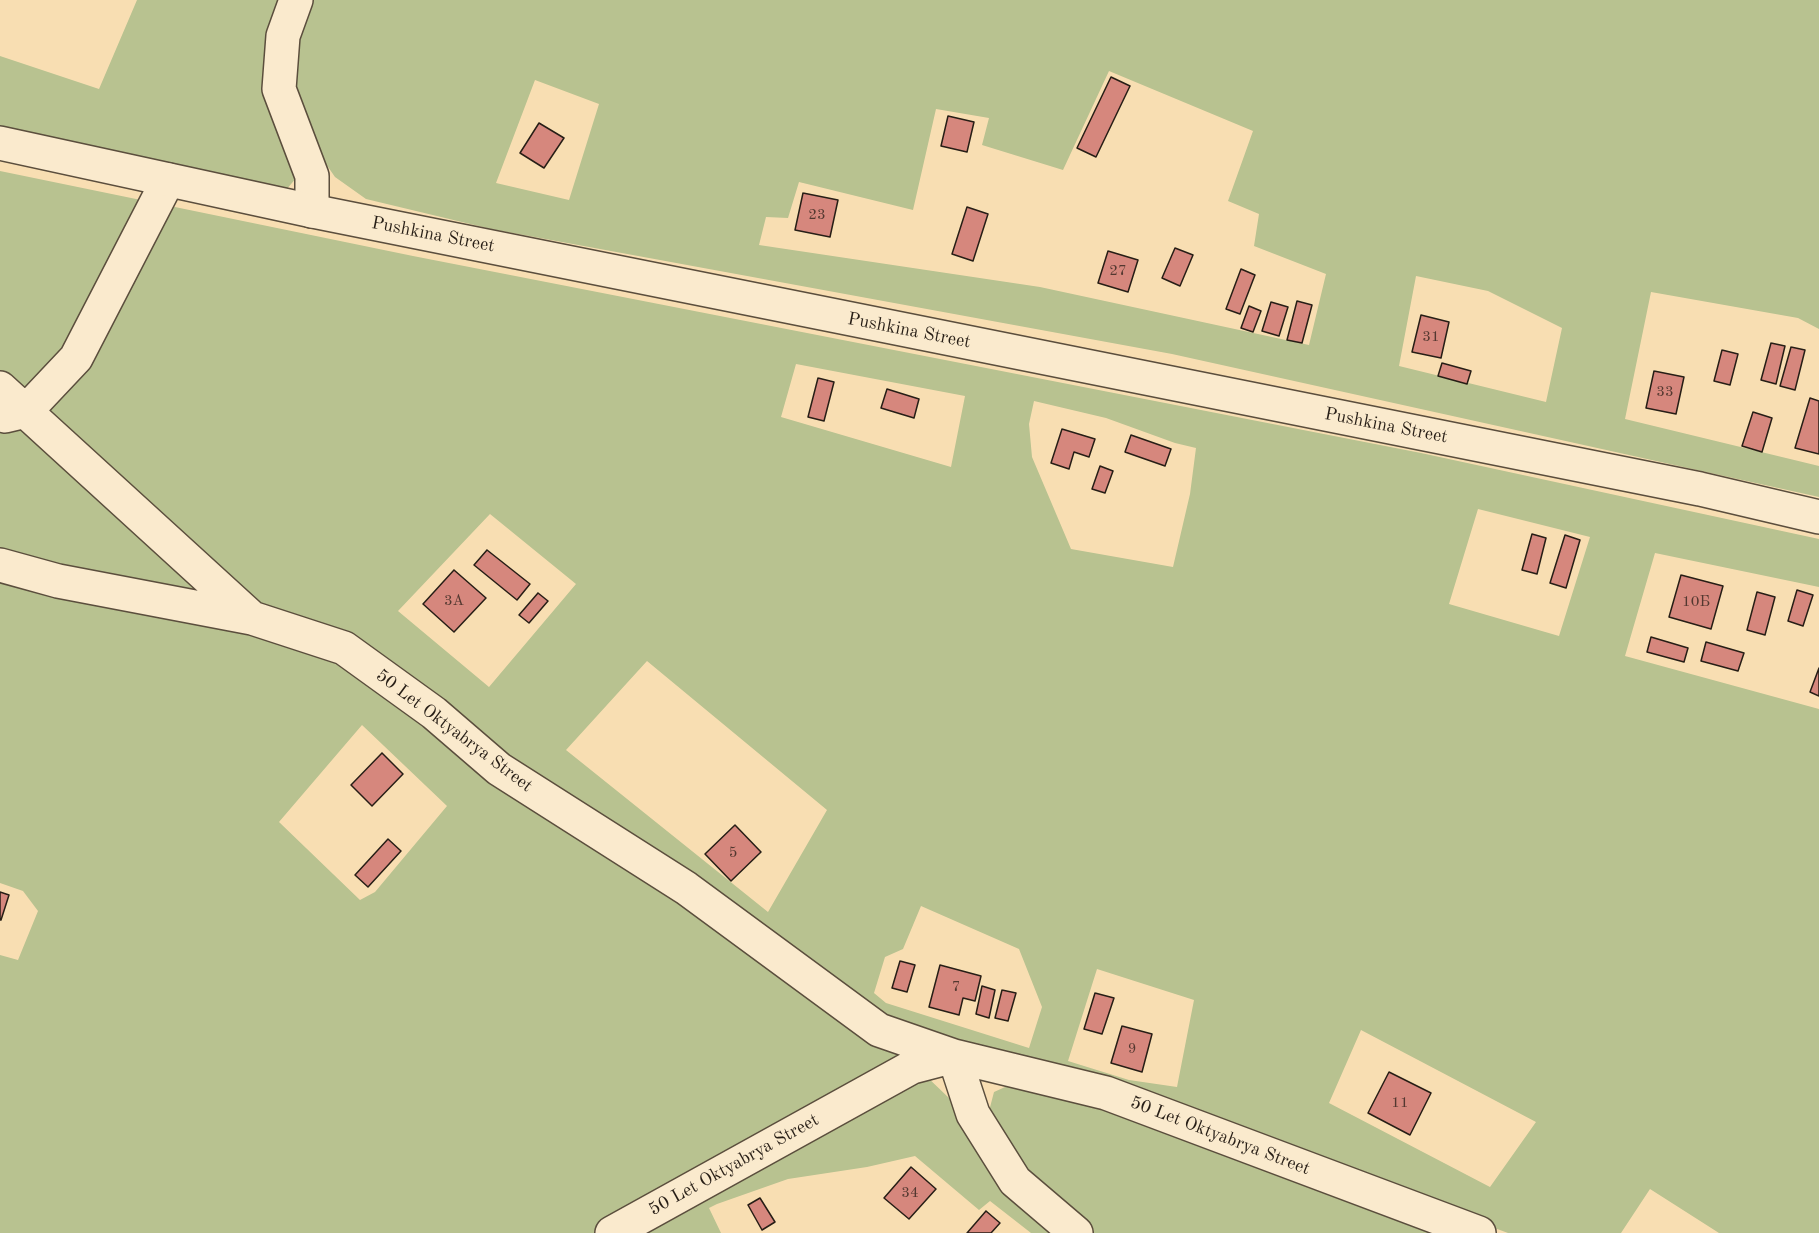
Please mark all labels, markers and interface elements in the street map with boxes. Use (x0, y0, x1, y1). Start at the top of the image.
house number: 23 (808, 206, 826, 224)
street label: Pushkina Street (370, 212, 496, 258)
house number: 27 (1109, 262, 1127, 280)
street label: Pushkina Street (846, 308, 972, 354)
house number: 31 (1422, 328, 1440, 346)
house number: 33 (1656, 383, 1674, 401)
street label: Pushkina Street (1323, 403, 1449, 449)
house number: 3А (444, 592, 464, 610)
house number: 10Б (1682, 593, 1710, 611)
street label: 50 Let Oktyabrya Street (371, 665, 537, 797)
house number: 5 (729, 844, 737, 862)
house number: 7 (952, 978, 960, 996)
house number: 9 (1128, 1040, 1136, 1058)
street label: 50 Let Oktyabrya Street (1127, 1092, 1313, 1180)
house number: 11 (1391, 1094, 1409, 1112)
street label: 50 Let Oktyabrya Street (645, 1109, 823, 1221)
house number: 34 (901, 1184, 919, 1202)

